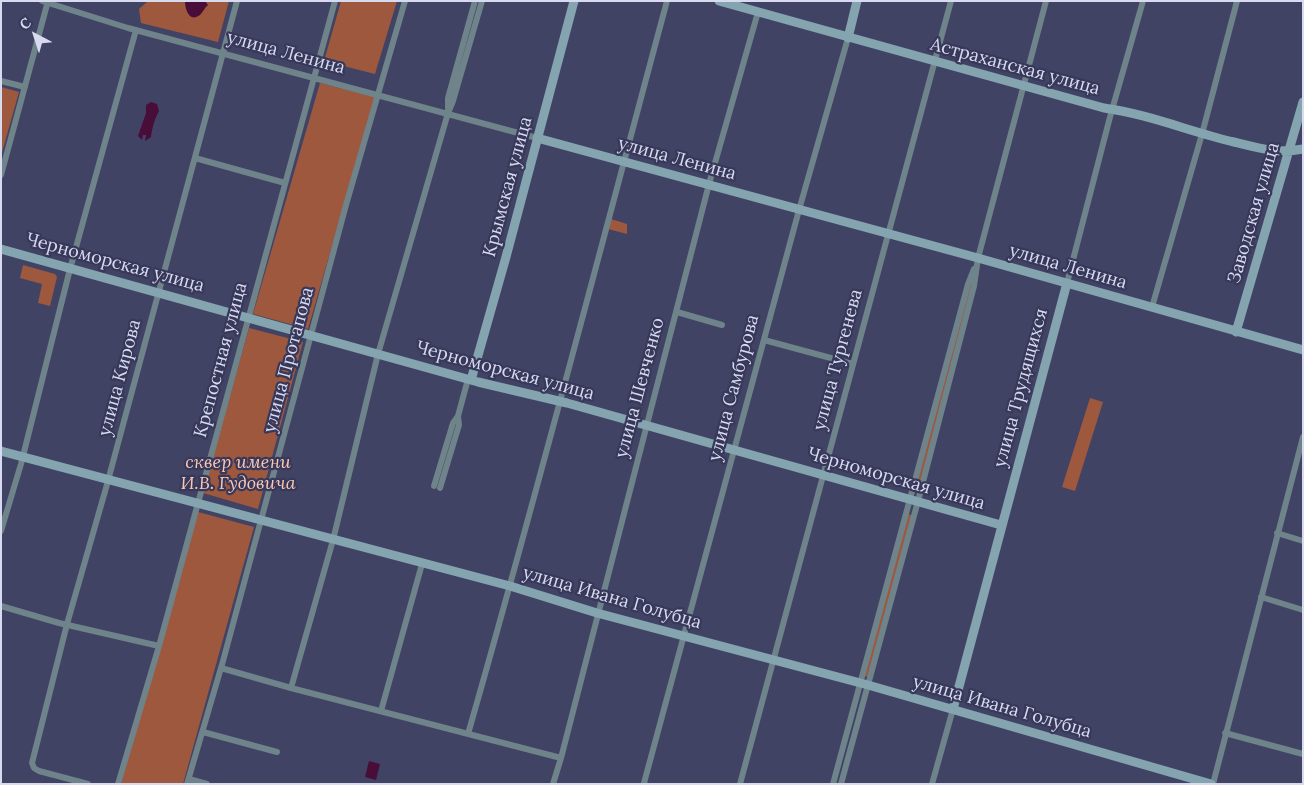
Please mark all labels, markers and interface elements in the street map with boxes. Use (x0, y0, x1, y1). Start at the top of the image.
north arrow (10, 10, 60, 60)
text: С (16, 14, 35, 34)
street label: улица Ленина (225, 27, 347, 79)
street label: Астраханская улица (928, 34, 1102, 100)
street label: Крымская улица (479, 114, 537, 260)
street label: улица Ленина (616, 133, 738, 185)
street label: Заводская улица (1224, 140, 1284, 286)
street label: Черноморская улица (23, 229, 207, 297)
street label: улица Ленина (1007, 240, 1129, 294)
street label: Крепостная улица (190, 280, 252, 440)
street label: улица Протапова (259, 285, 319, 435)
street label: улица Тургенева (809, 287, 867, 433)
street label: улица Трудящихся (989, 306, 1053, 470)
street label: улица Самбурова (704, 312, 764, 464)
street label: улица Шевченко (611, 315, 669, 461)
street label: улица Кирова (94, 317, 146, 439)
street label: Черноморская улица (413, 337, 597, 405)
street label: Черноморская улица (805, 443, 987, 515)
park label: сквер имени И.В. Гудовича (180, 452, 296, 494)
street label: улица Ивана Голубца (520, 562, 704, 634)
street label: улица Ивана Голубца (910, 671, 1094, 743)

